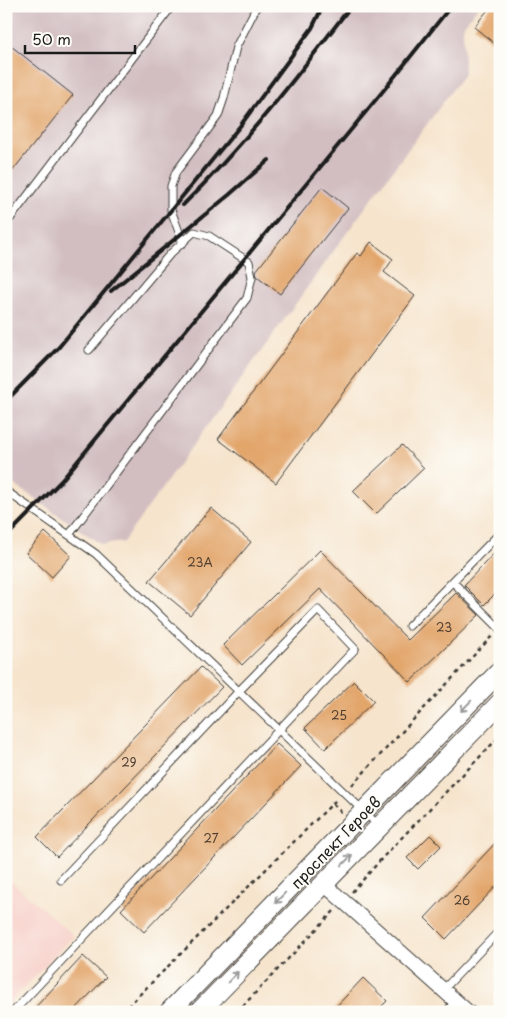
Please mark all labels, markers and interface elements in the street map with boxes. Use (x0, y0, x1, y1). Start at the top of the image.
scale bar (25, 22, 135, 54)
text: 50 m (32, 27, 71, 50)
house number: 23А (187, 553, 213, 571)
house number: 23 (436, 618, 452, 636)
one-way arrow (460, 700, 472, 712)
house number: 25 (331, 706, 347, 724)
house number: 29 (121, 753, 137, 771)
street label: проспект Героев (285, 790, 385, 894)
house number: 27 (204, 829, 219, 847)
one-way arrow (341, 854, 353, 867)
house number: 26 (454, 891, 470, 909)
one-way arrow (274, 892, 286, 905)
one-way arrow (227, 971, 240, 983)

